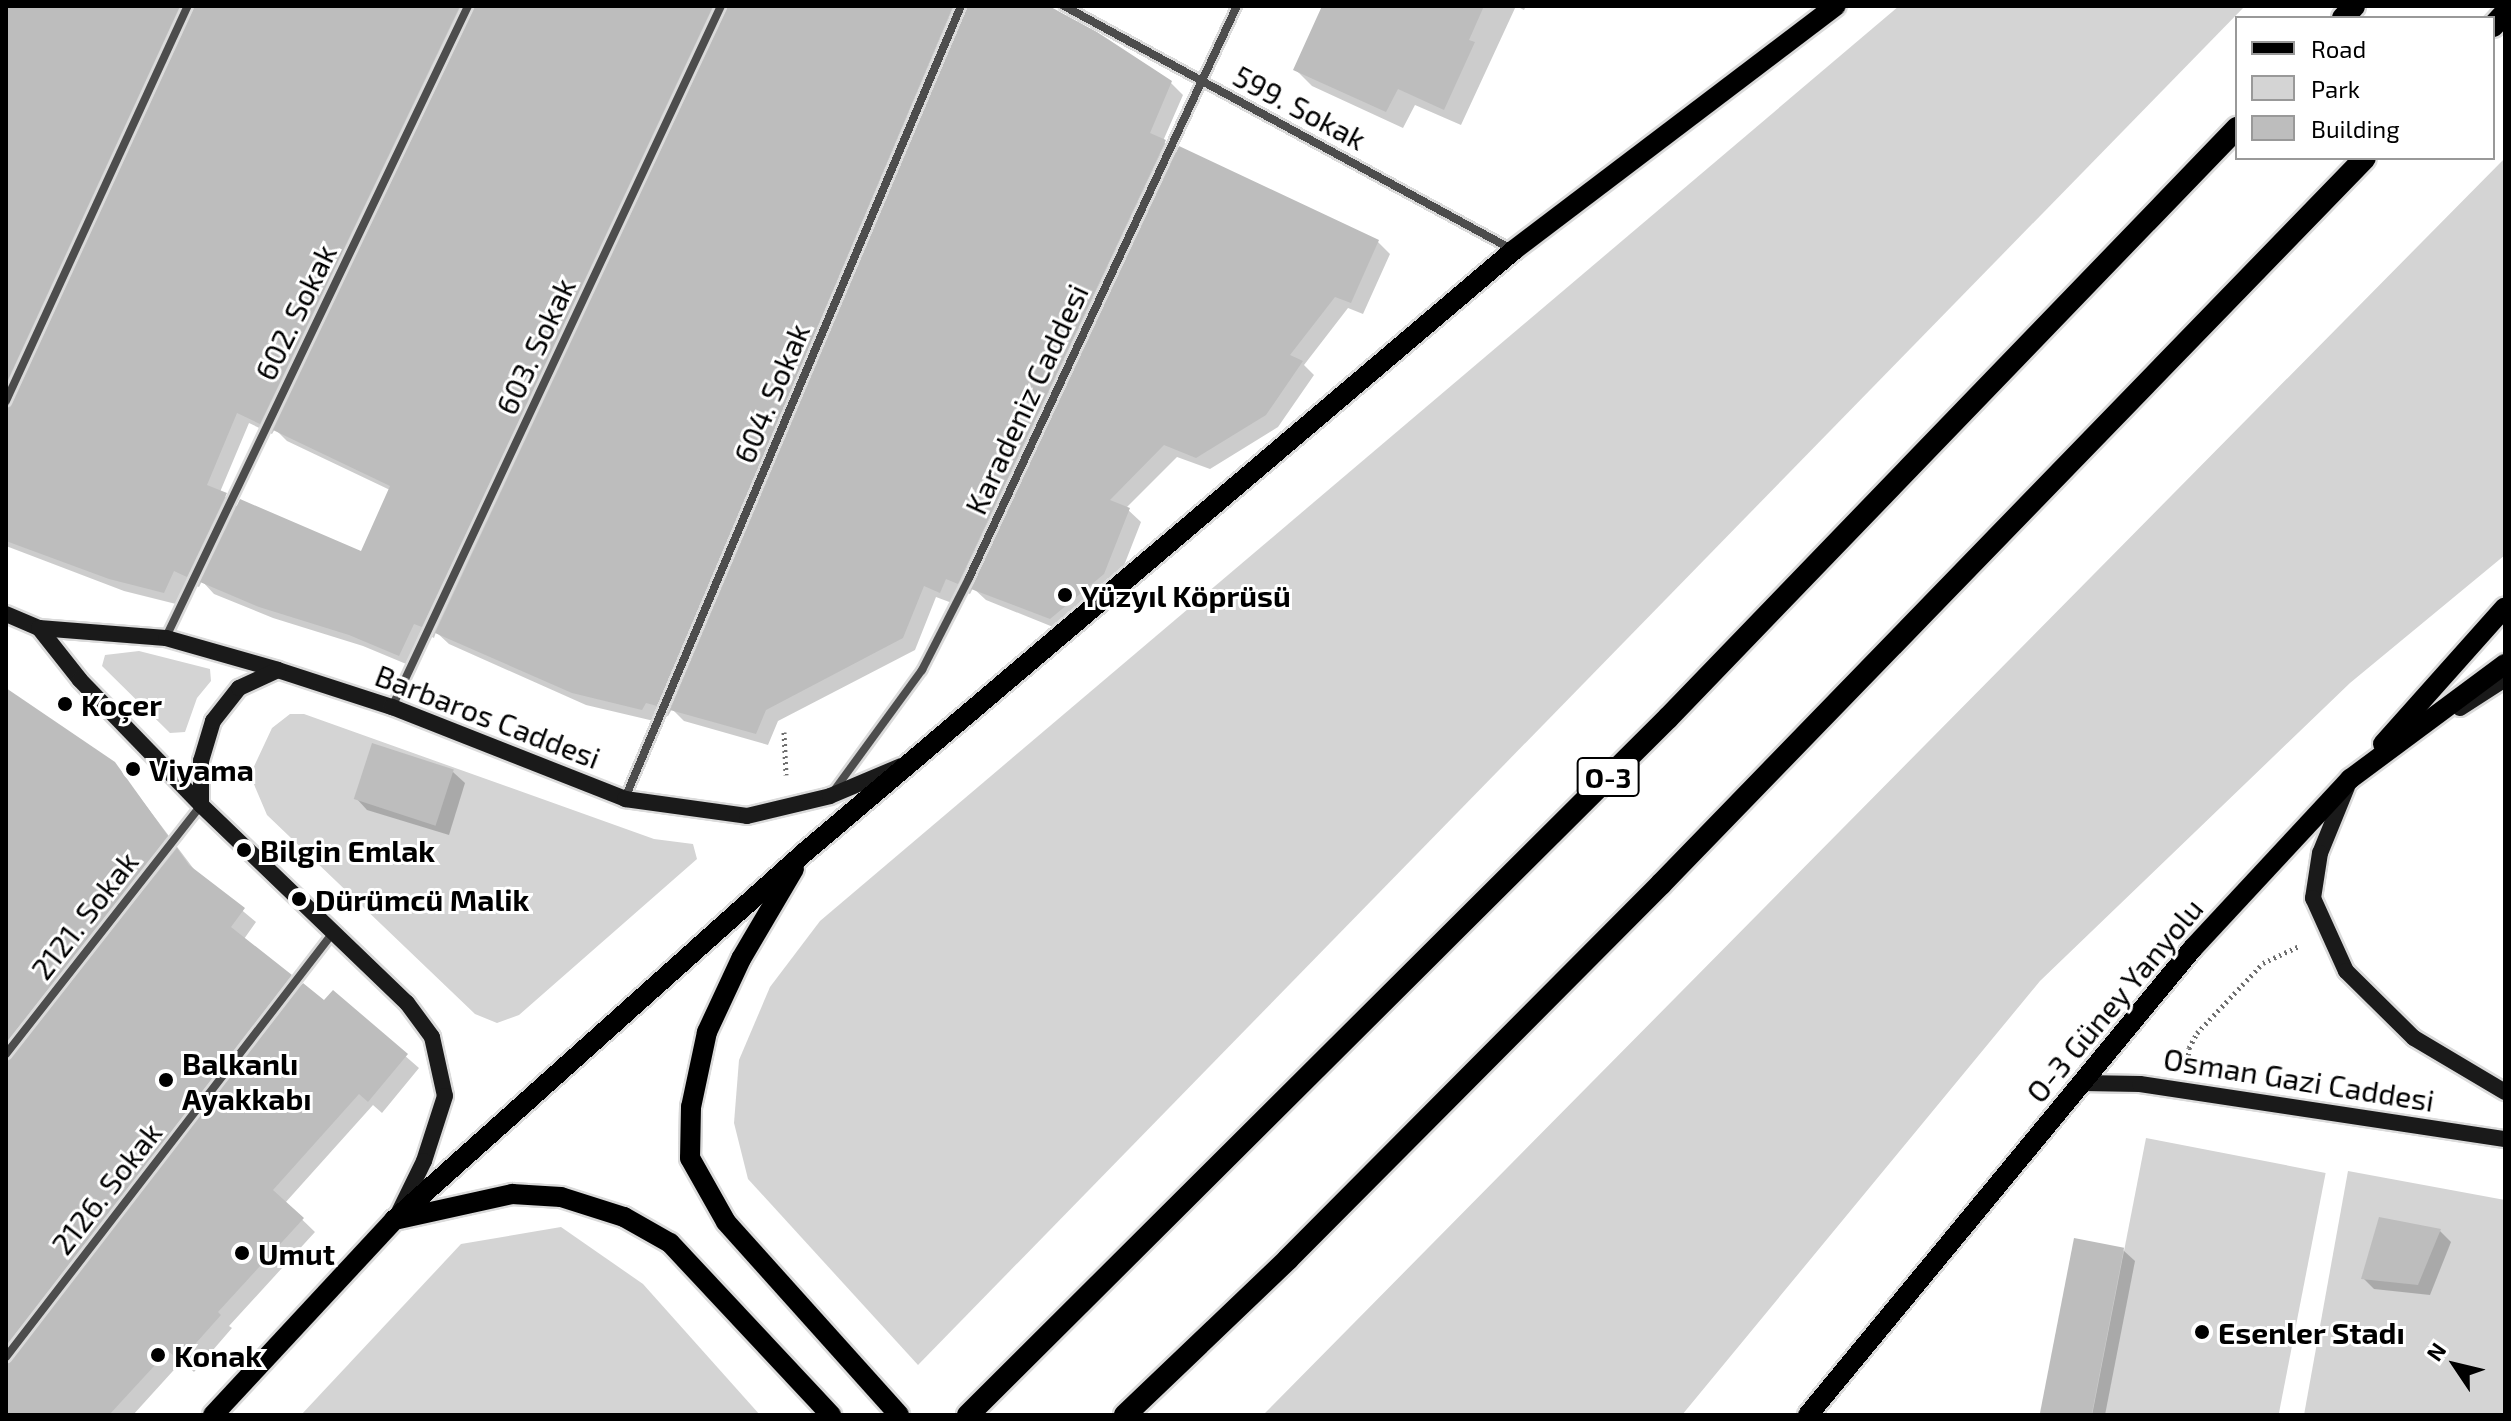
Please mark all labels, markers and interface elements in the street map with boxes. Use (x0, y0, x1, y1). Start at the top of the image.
legend (2235, 16, 2495, 160)
text: Road (2311, 34, 2366, 63)
street label: 599. Sokak (1228, 57, 1372, 157)
text: Park (2311, 74, 2360, 103)
text: Building (2311, 114, 2400, 143)
street label: 602. Sokak (247, 238, 343, 386)
street label: 603. Sokak (488, 272, 582, 420)
street label: Karadeniz Caddesi (957, 278, 1095, 520)
street label: 604. Sokak (725, 318, 817, 468)
place label: Yüzyıl Köprüsü (1081, 577, 1291, 613)
marker: Yüzyıl Köprüsü (1056, 586, 1074, 604)
street label: Barbaros Caddesi (370, 657, 606, 775)
place label: Koçer (81, 686, 162, 722)
marker: Koçer (56, 695, 74, 713)
place label: Viyama (149, 751, 254, 787)
road number: O-3 (1576, 753, 1640, 801)
marker: Viyama (124, 760, 142, 778)
place label: Bilgin Emlak (260, 832, 435, 868)
marker: Bilgin Emlak (235, 841, 253, 859)
street label: 2121. Sokak (23, 844, 145, 986)
place label: Dürümcü Malik (315, 881, 529, 917)
marker: Dürümcü Malik (290, 890, 308, 908)
street label: O-3 Güney Yanyolu (2018, 890, 2210, 1110)
street label: Osman Gazi Caddesi (2161, 1040, 2437, 1118)
place label: Balkanlı Ayakkabı (182, 1045, 312, 1116)
marker: Balkanlı Ayakkabı (157, 1071, 175, 1089)
street label: 2126. Sokak (43, 1115, 169, 1261)
place label: Umut (258, 1235, 335, 1271)
marker: Umut (233, 1244, 251, 1262)
place label: Esenler Stadı (2218, 1314, 2405, 1350)
marker: Esenler Stadı (2193, 1323, 2211, 1341)
north arrow (2415, 1325, 2495, 1405)
place label: Konak (174, 1337, 262, 1373)
text: N (2420, 1337, 2451, 1365)
marker: Konak (149, 1346, 167, 1364)

